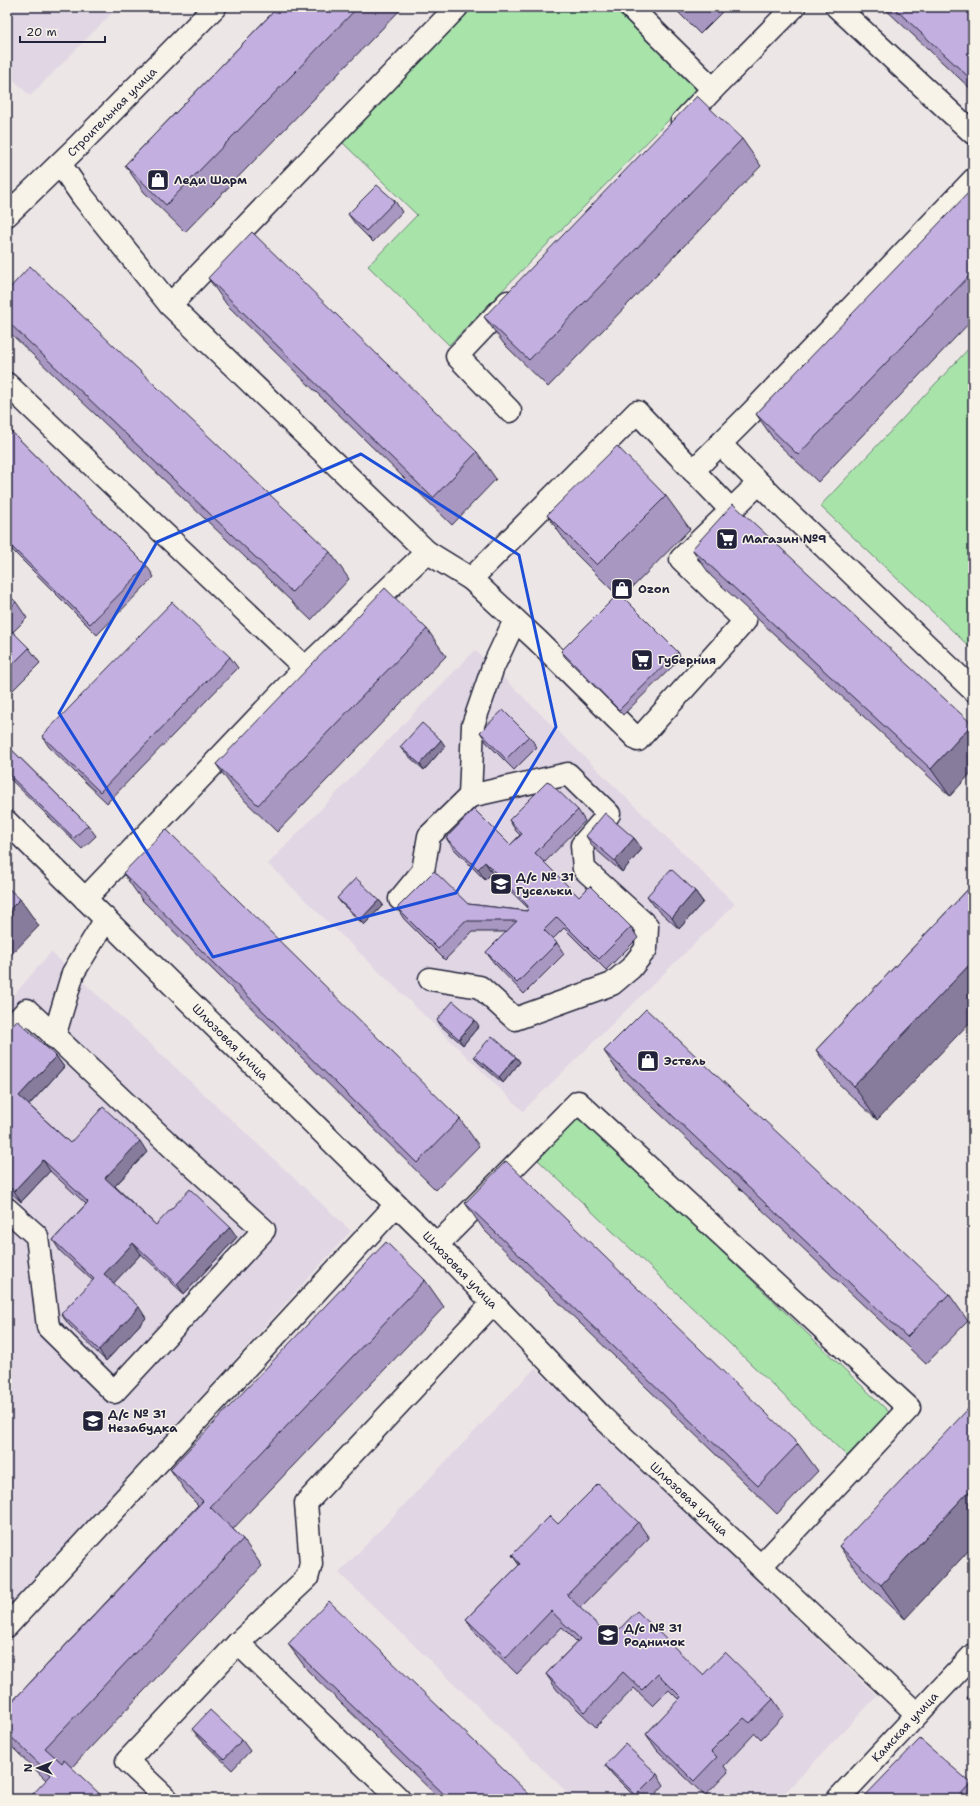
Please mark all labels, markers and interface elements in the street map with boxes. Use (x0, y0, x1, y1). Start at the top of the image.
scale bar (20, 18, 105, 44)
text: 20 m (26, 24, 57, 40)
street label: Строительная улица (64, 63, 161, 160)
shop icon: Леди Шарм (145, 167, 171, 193)
place label: Леди Шарм (174, 172, 247, 188)
supermarket icon: Магазин №9 (714, 526, 740, 552)
place label: Магазин №9 (742, 531, 826, 547)
shop icon: Ozon (609, 576, 635, 602)
place label: Ozon (638, 581, 670, 597)
supermarket icon: Губерния (629, 647, 655, 673)
place label: Губерния (658, 652, 716, 668)
place label: Д/с № 31 Гусельки (516, 869, 574, 899)
school or university icon: Д/с № 31 Гусельки (488, 871, 514, 897)
street label: Шлюзовая улица (188, 1000, 272, 1084)
shop icon: Эстель (635, 1048, 661, 1074)
place label: Эстель (664, 1053, 706, 1069)
street label: Шлюзовая улица (419, 1228, 502, 1313)
place label: Д/с № 31 Незабудка (108, 1406, 178, 1436)
school or university icon: Д/с № 31 Незабудка (80, 1408, 106, 1434)
street label: Шлюзовая улица (646, 1458, 732, 1540)
place label: Д/с № 31 Родничок (624, 1620, 685, 1650)
school or university icon: Д/с № 31 Родничок (595, 1622, 621, 1648)
street label: Камская улица (868, 1688, 942, 1766)
north arrow (18, 1748, 58, 1788)
text: N (21, 1763, 36, 1772)

